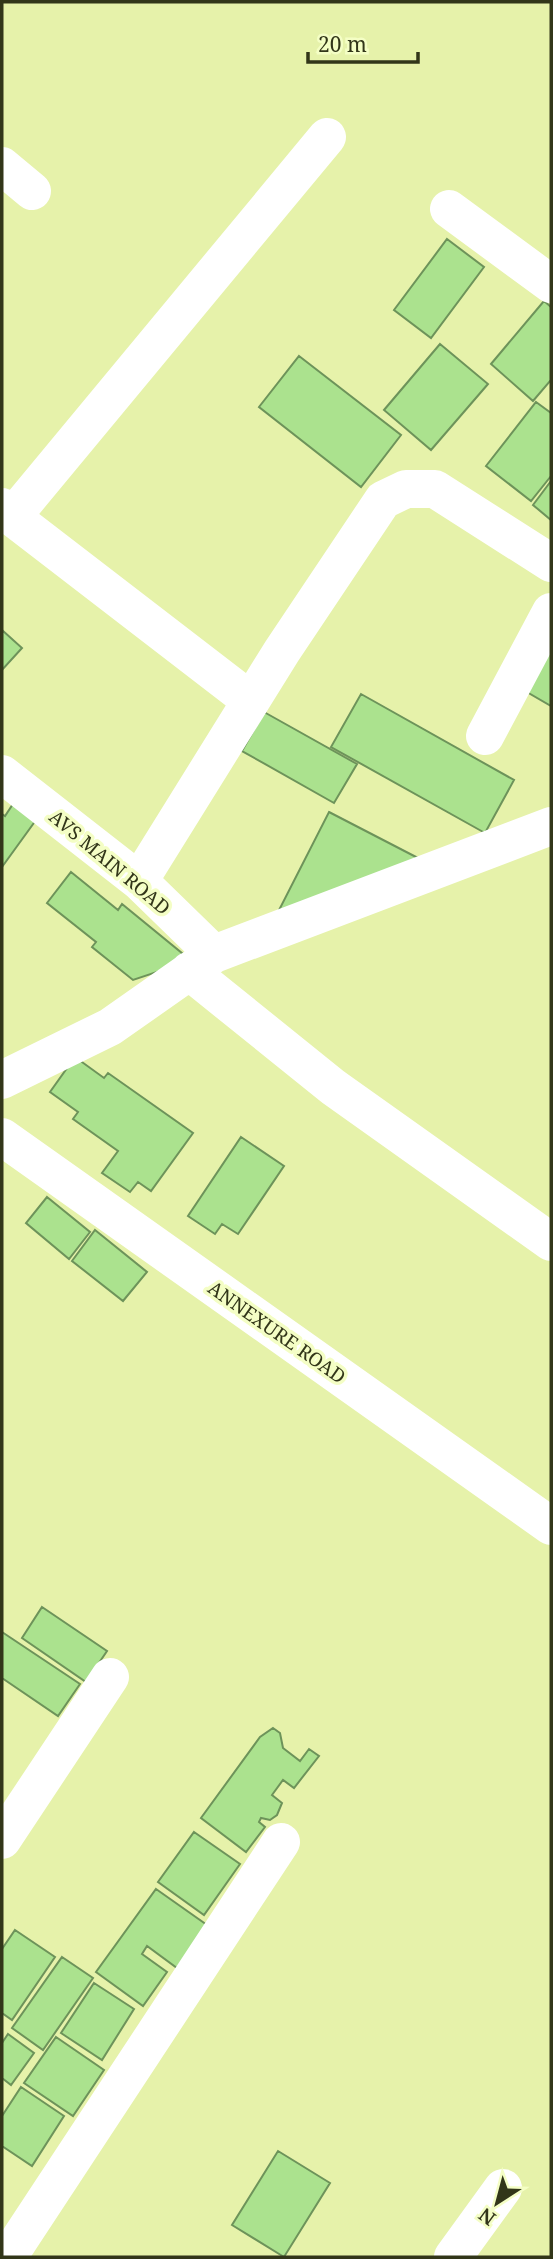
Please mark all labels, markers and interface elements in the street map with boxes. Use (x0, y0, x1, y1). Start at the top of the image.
scale bar (308, 21, 418, 65)
text: 20 m (318, 30, 367, 58)
street label: AVS MAIN ROAD (44, 804, 176, 920)
street label: ANNEXURE ROAD (203, 1275, 351, 1389)
north arrow (462, 2168, 532, 2238)
text: N (473, 2202, 501, 2232)

